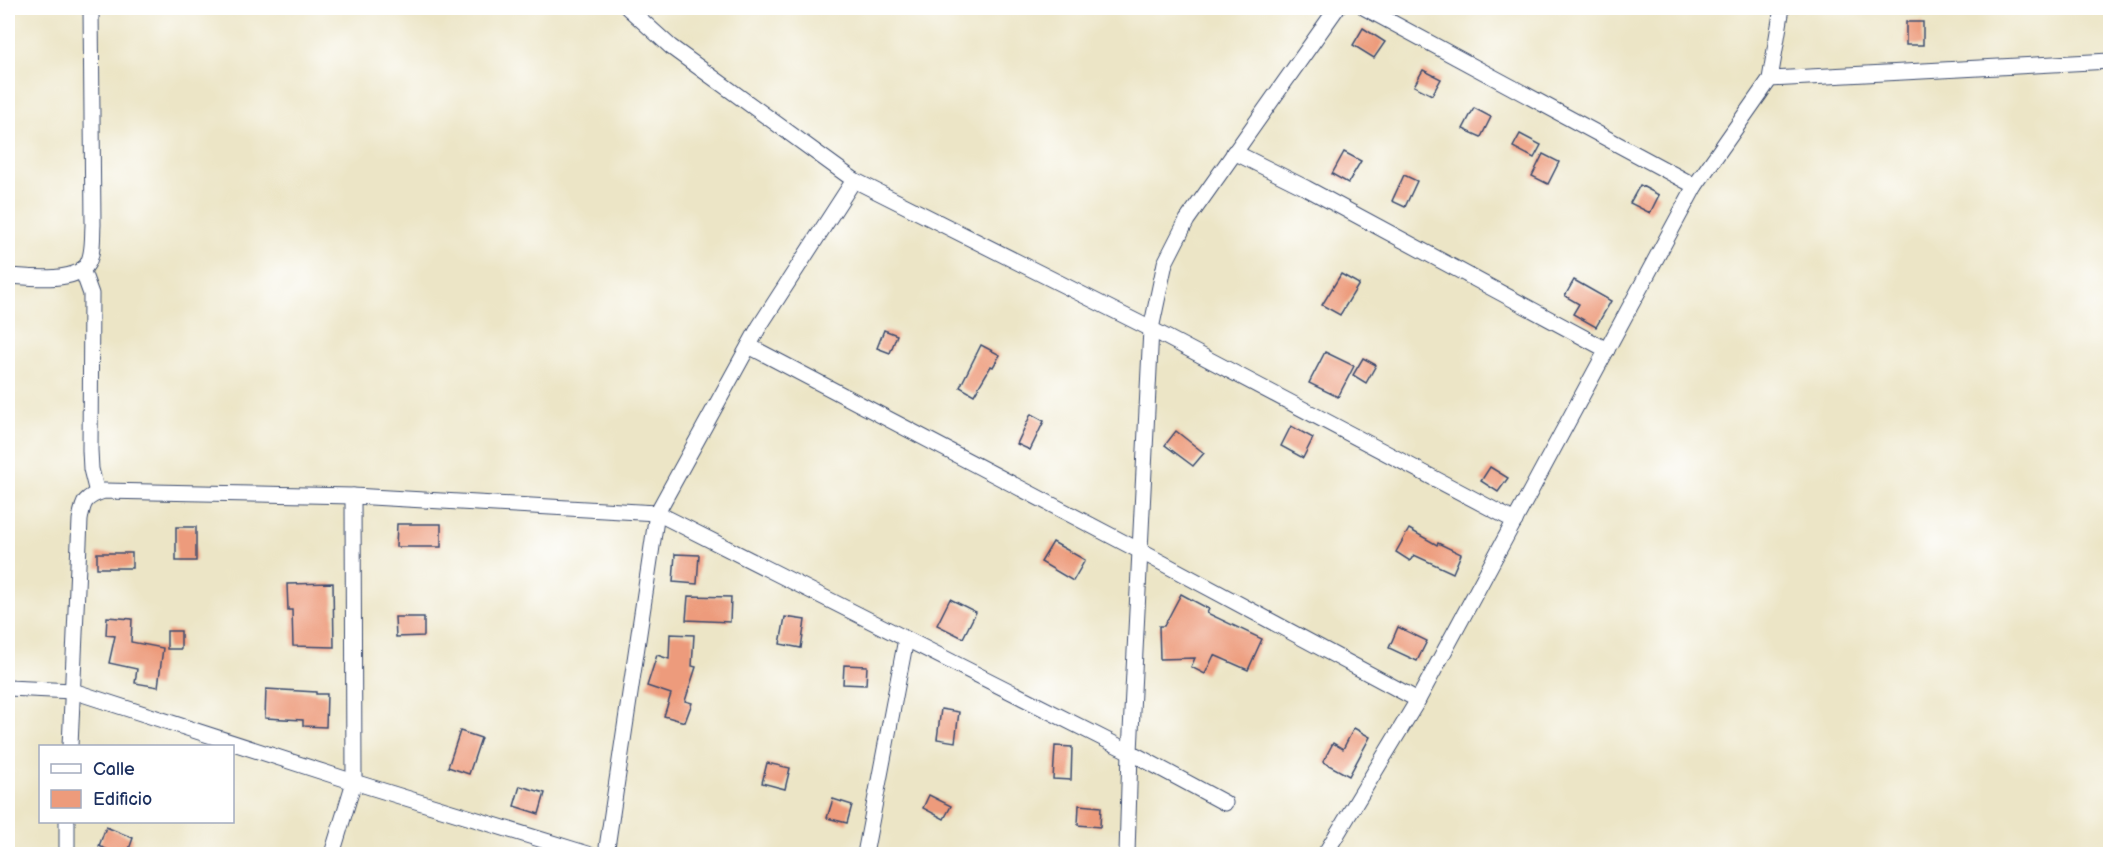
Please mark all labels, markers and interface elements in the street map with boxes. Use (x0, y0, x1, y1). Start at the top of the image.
legend (39, 745, 234, 823)
text: Calle (93, 759, 135, 780)
text: Edificio (93, 789, 152, 810)

